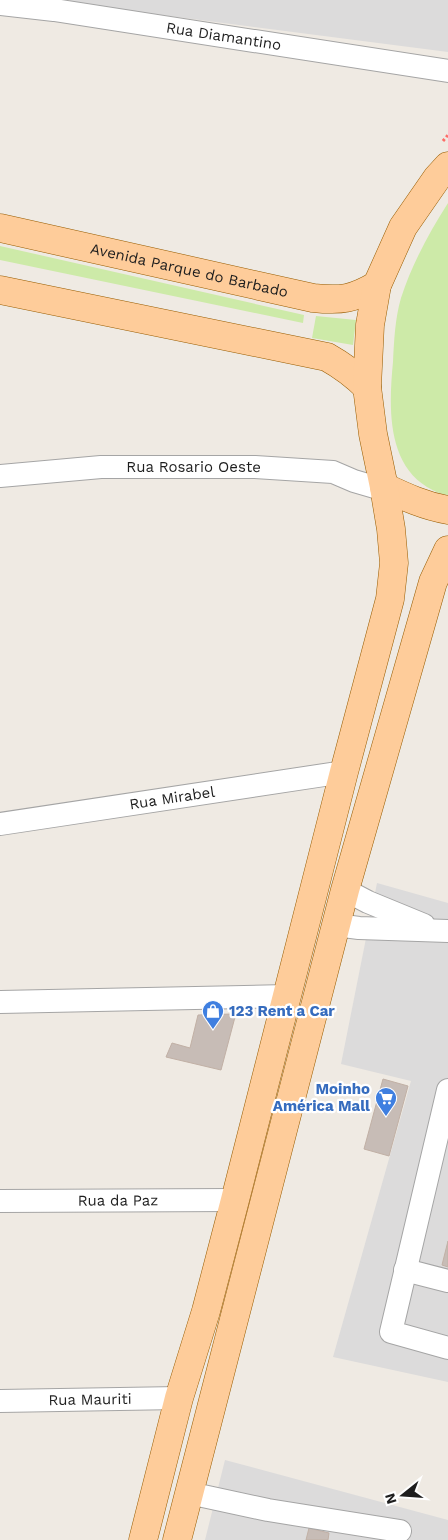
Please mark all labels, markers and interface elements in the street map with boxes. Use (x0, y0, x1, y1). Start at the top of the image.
street label: Rua Diamantino (165, 18, 282, 54)
street label: Avenida Parque do Barbado (89, 239, 290, 301)
street label: Rua Rosario Oeste (126, 458, 261, 476)
street label: Rua Mirabel (128, 783, 216, 813)
shop icon: 123 Rent a Car (201, 999, 225, 1030)
place label: 123 Rent a Car (229, 1002, 335, 1020)
place label: Moinho América Mall (273, 1080, 370, 1115)
supermarket icon: Moinho América Mall (374, 1086, 398, 1117)
street label: Rua da Paz (78, 1191, 158, 1210)
street label: Rua Mauriti (48, 1390, 132, 1409)
north arrow (378, 1470, 428, 1520)
text: N (381, 1492, 400, 1506)

